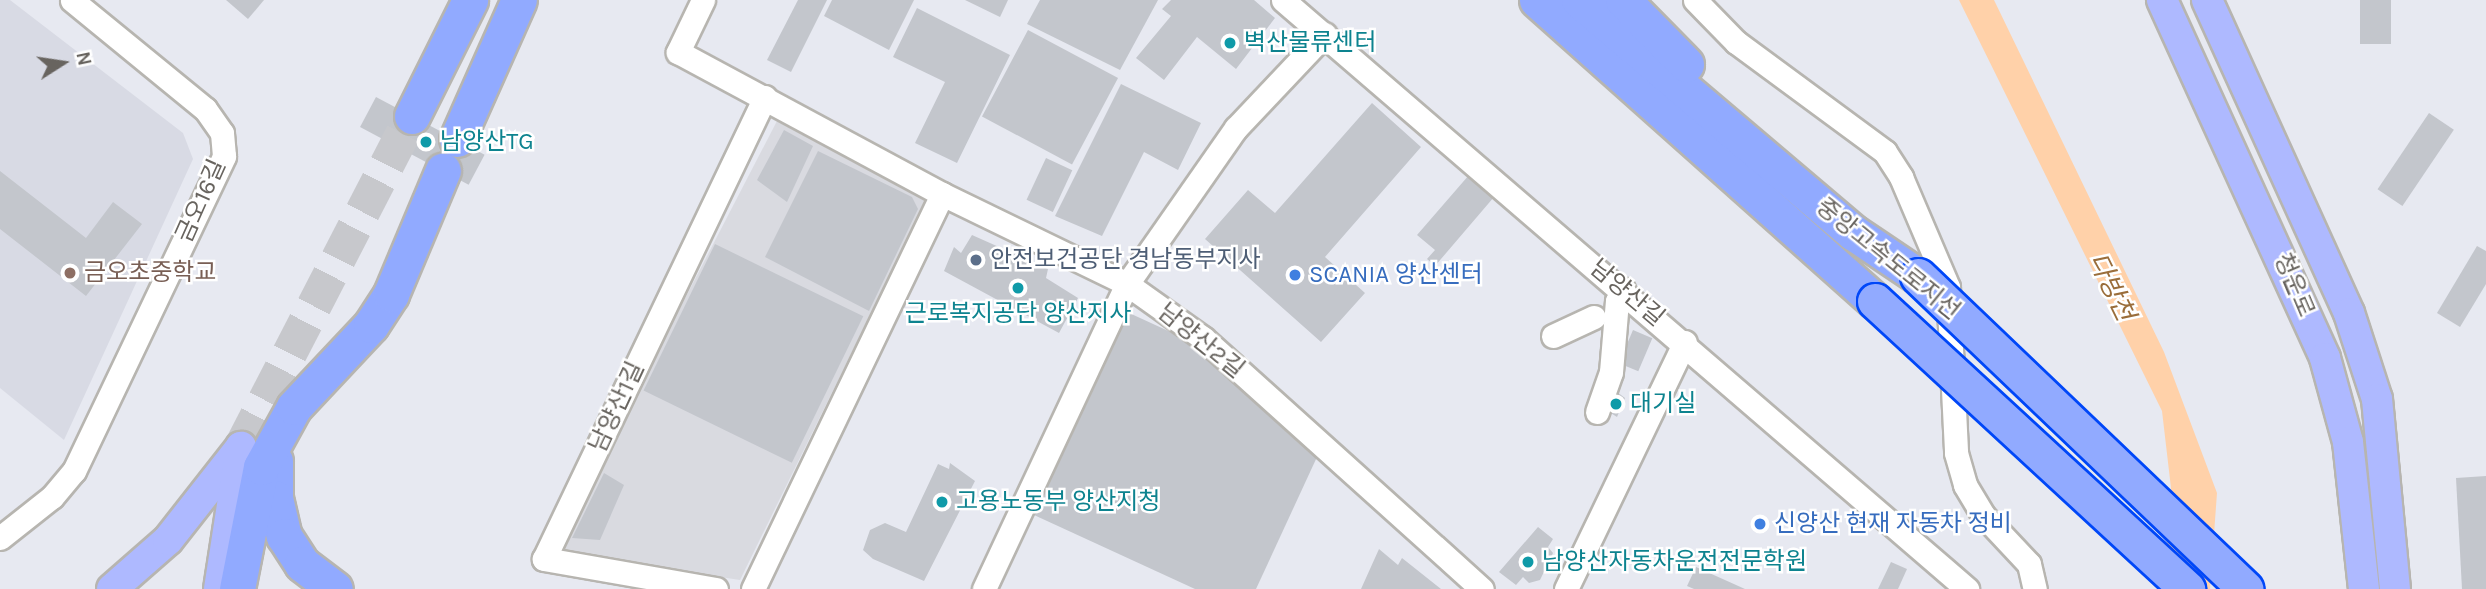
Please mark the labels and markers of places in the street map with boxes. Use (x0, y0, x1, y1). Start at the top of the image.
place label: 벽산물류센터 (1244, 29, 1376, 57)
marker: 벽산물류센터 (1222, 35, 1238, 51)
place label: 남양산TG (440, 128, 534, 156)
marker: 남양산TG (418, 134, 434, 150)
place label: 안전보건공단 경남동부지사 (990, 246, 1261, 274)
marker: 안전보건공단 경남동부지사 (968, 252, 984, 268)
place label: 금오초중학교 (84, 259, 216, 287)
place label: SCANIA 양산센터 (1309, 261, 1483, 289)
marker: 금오초중학교 (62, 265, 78, 281)
marker: SCANIA 양산센터 (1287, 267, 1303, 283)
marker: 근로복지공단 양산지사 (1010, 280, 1026, 296)
place label: 근로복지공단 양산지사 (905, 300, 1131, 328)
place label: 대기실 (1630, 390, 1696, 418)
marker: 대기실 (1608, 396, 1624, 412)
place label: 고용노동부 양산지청 (956, 488, 1160, 516)
marker: 고용노동부 양산지청 (934, 494, 950, 510)
place label: 신양산 현재 자동차 정비 (1774, 510, 2012, 538)
marker: 신양산 현재 자동차 정비 (1752, 516, 1768, 532)
place label: 남양산자동차운전전문학원 (1542, 548, 1807, 576)
marker: 남양산자동차운전전문학원 (1520, 554, 1536, 570)

